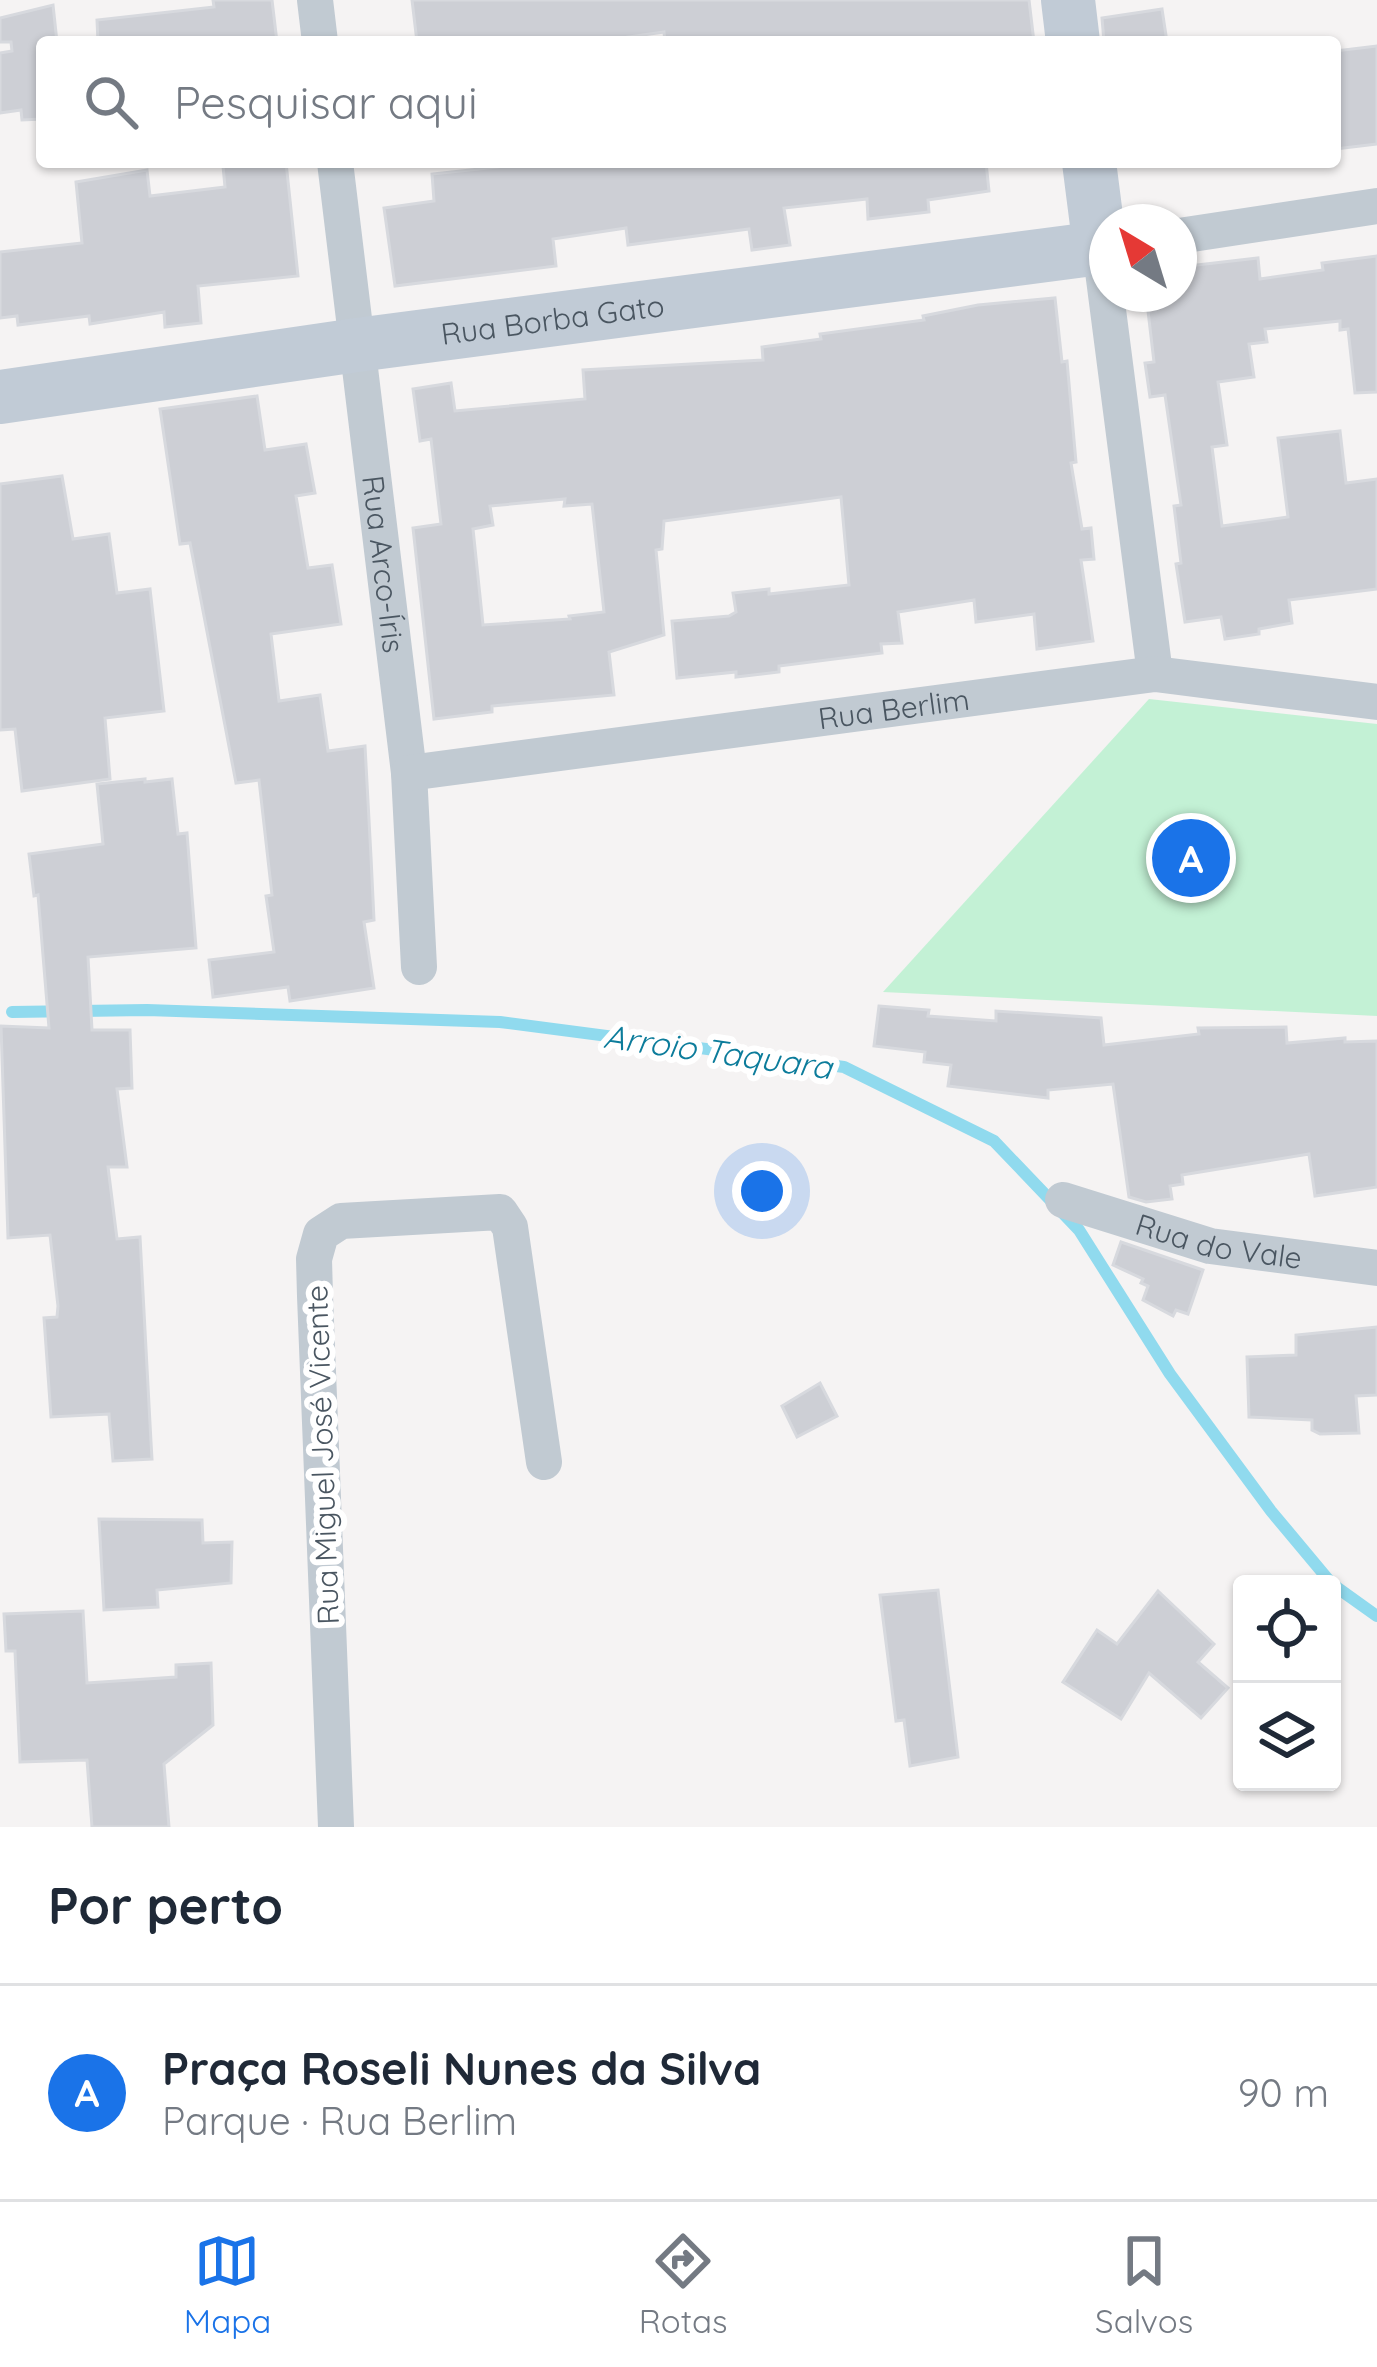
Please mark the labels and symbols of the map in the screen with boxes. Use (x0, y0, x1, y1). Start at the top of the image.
north arrow (1089, 204, 1197, 312)
street label: Rua Borba Gato (439, 286, 666, 353)
street label: Rua Arco-Íris (354, 473, 413, 655)
street label: Rua Berlim (816, 680, 972, 738)
pin: A (1152, 813, 1230, 903)
water label: Arroio Taquara (601, 1015, 837, 1088)
your location (732, 1161, 792, 1221)
street label: Rua do Vale (1131, 1205, 1304, 1277)
street label: Rua Miguel José Vicente (297, 1285, 347, 1625)

